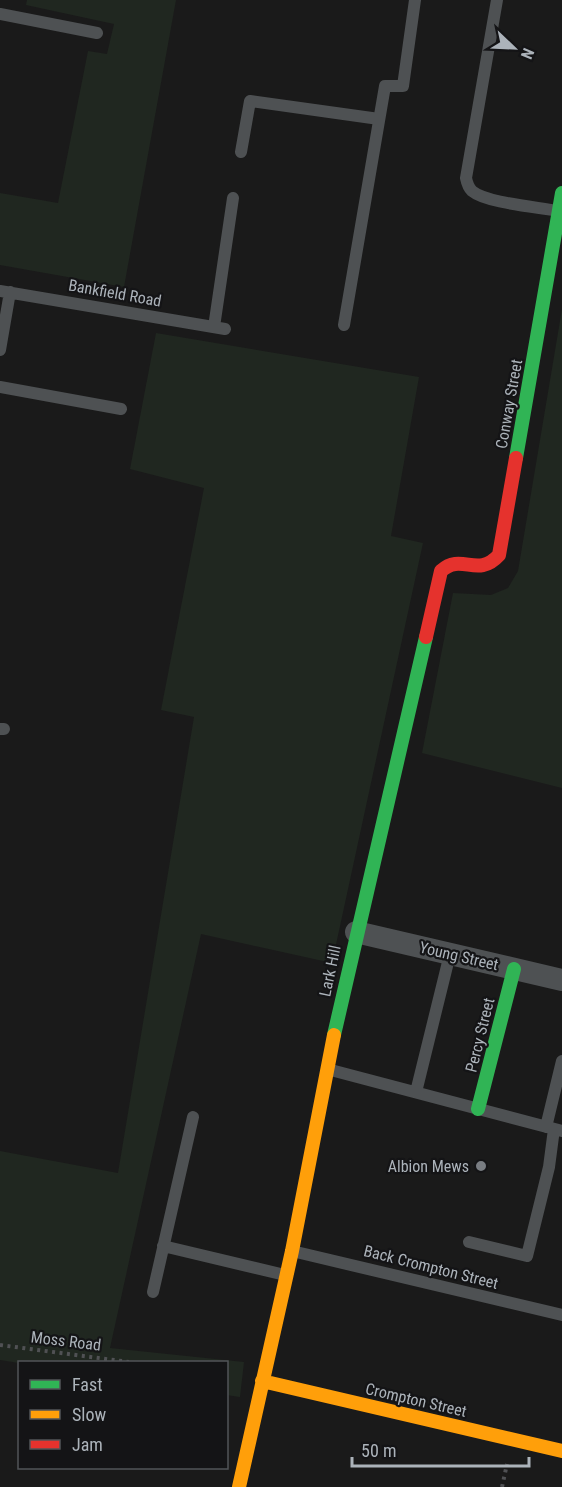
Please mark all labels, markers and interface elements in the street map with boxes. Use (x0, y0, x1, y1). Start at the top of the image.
north arrow (484, 18, 544, 78)
text: N (517, 45, 538, 62)
street label: Bankfield Road (67, 275, 163, 311)
street label: Conway Street (492, 357, 526, 450)
street label: Young Street (418, 938, 501, 974)
street label: Lark Hill (315, 944, 345, 998)
street label: Percy Street (462, 995, 498, 1074)
place label: Albion Mews (388, 1157, 469, 1176)
marker: Albion Mews (474, 1159, 488, 1173)
street label: Back Crompton Street (362, 1241, 500, 1293)
street label: Moss Road (30, 1327, 102, 1355)
legend (18, 1361, 228, 1469)
text: Fast (72, 1374, 103, 1395)
street label: Crompton Street (364, 1379, 469, 1421)
text: Slow (72, 1404, 107, 1425)
scale bar (352, 1430, 529, 1468)
text: Jam (72, 1434, 103, 1455)
text: 50 m (361, 1440, 396, 1461)

